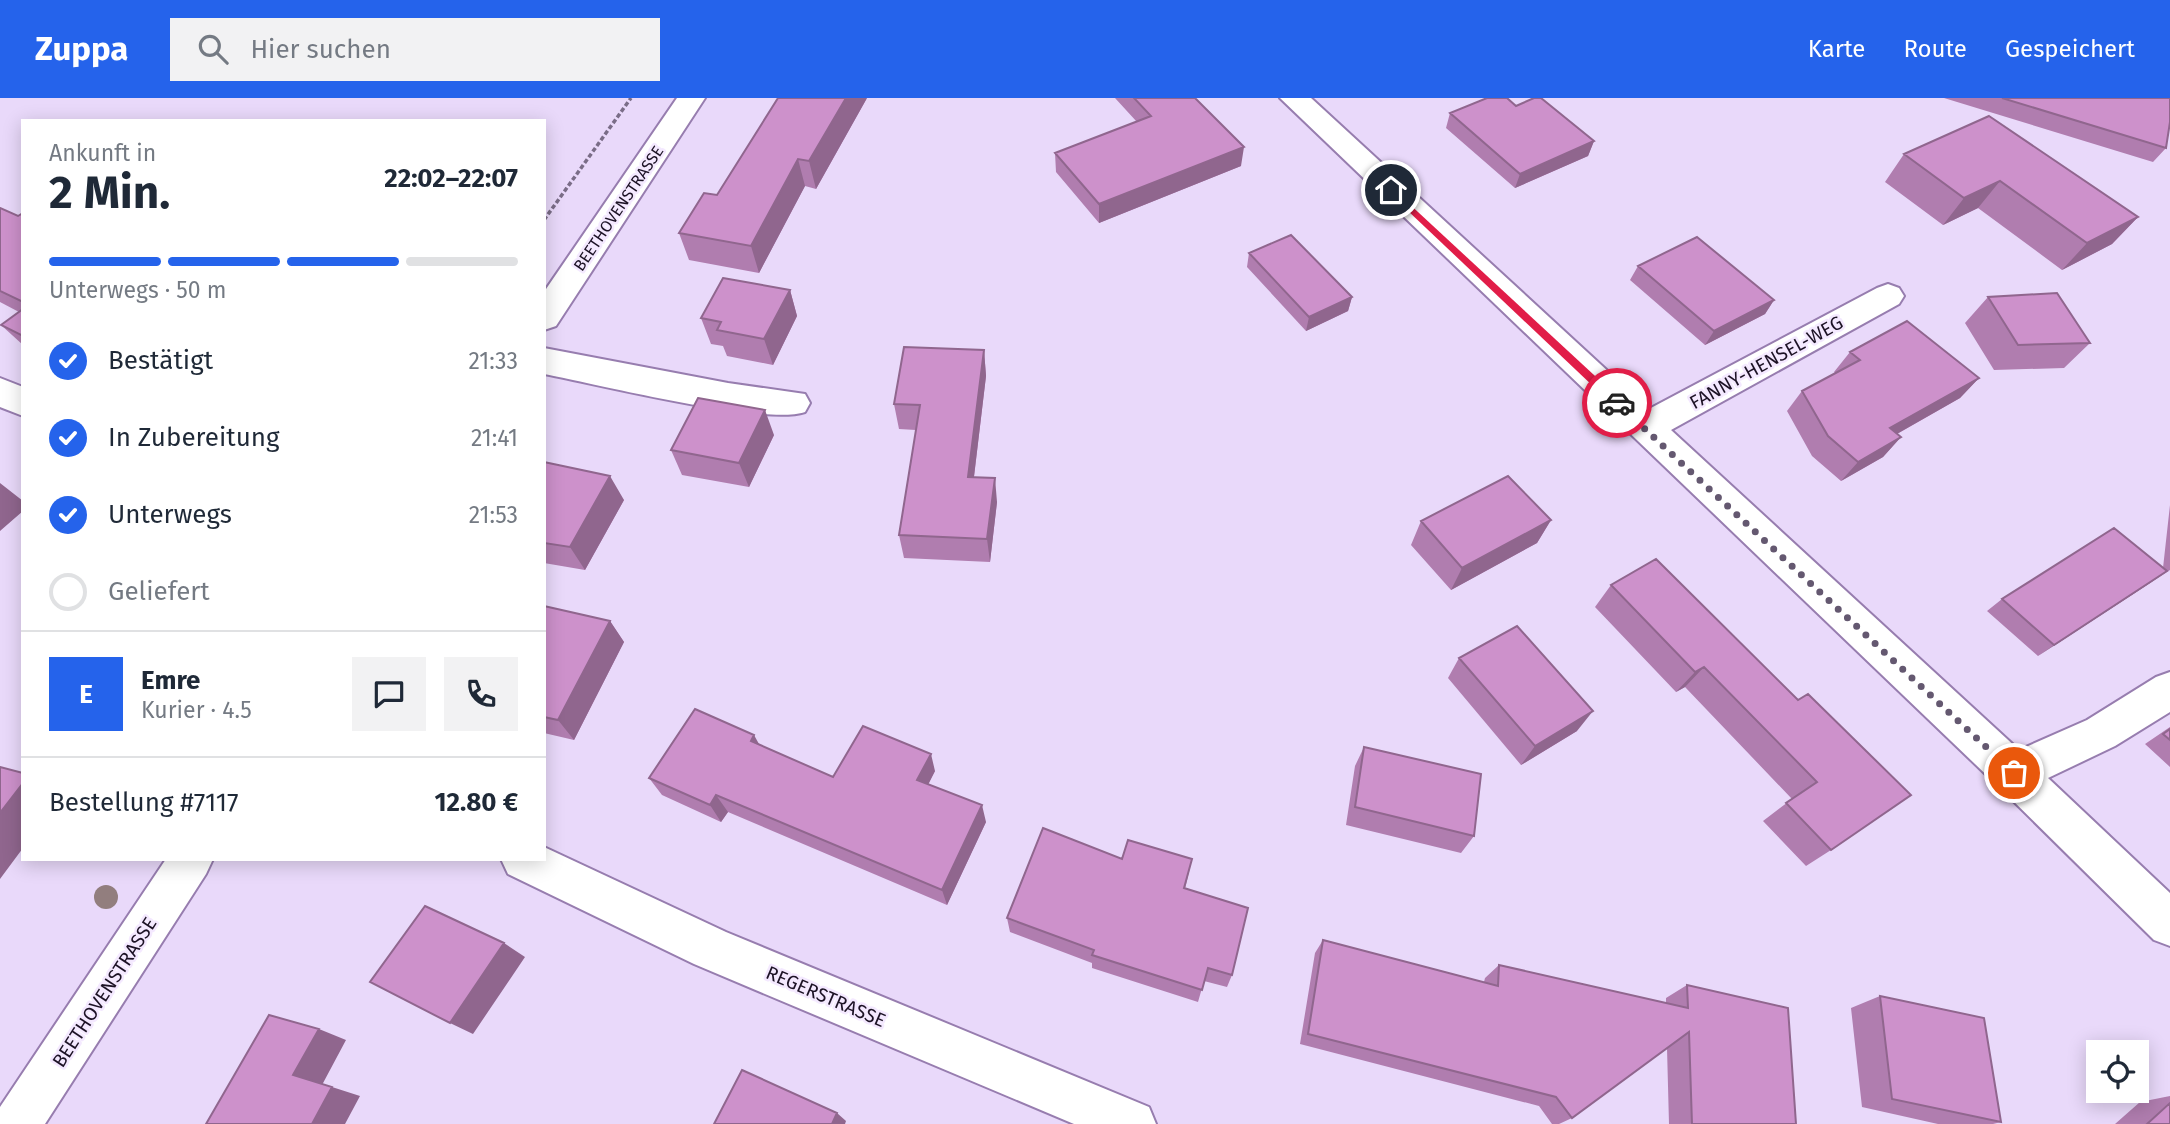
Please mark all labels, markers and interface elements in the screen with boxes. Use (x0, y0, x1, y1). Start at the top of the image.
search box (170, 18, 660, 81)
text: Zuppa (35, 29, 128, 69)
icon: search (194, 30, 232, 68)
text: Hier suchen (250, 34, 391, 65)
text: Karte (1808, 35, 1865, 63)
text: Route (1903, 35, 1967, 63)
text: Gespeichert (2005, 35, 2135, 63)
text: Ankunft in (49, 139, 156, 167)
street label: BEETHOVENSTRASSE (570, 142, 667, 274)
pin (1361, 160, 1421, 220)
text: 22:02–22:07 (384, 163, 518, 194)
text: 2 Min. (49, 165, 170, 220)
icon: home (1372, 171, 1410, 209)
text: Unterwegs · 50 m (49, 276, 227, 304)
street label: FANNY-HENSEL-WEG (1686, 311, 1847, 414)
icon: check (49, 342, 87, 380)
text: Bestätigt (108, 345, 213, 376)
text: 21:33 (469, 347, 518, 375)
courier (1582, 368, 1652, 438)
icon: car (1598, 384, 1636, 422)
icon: check (49, 419, 87, 457)
text: In Zubereitung (108, 422, 280, 453)
text: 21:41 (471, 424, 518, 452)
icon: check (49, 496, 87, 534)
text: Unterwegs (108, 499, 232, 530)
text: 21:53 (469, 501, 518, 529)
text: Geliefert (108, 576, 210, 607)
button: chat (352, 657, 426, 731)
button: phone (444, 657, 518, 731)
text: Emre (141, 665, 200, 696)
text: E (79, 679, 93, 710)
text: Kurier · 4.5 (141, 696, 252, 724)
pin (1984, 743, 2044, 803)
icon: bag (1995, 754, 2033, 792)
text: Bestellung #7117 (49, 787, 239, 818)
text: 12.80 € (434, 787, 518, 818)
street label: BEETHOVENSTRASSE (47, 913, 161, 1072)
street label: REGERSTRASSE (763, 961, 889, 1032)
map controls (2086, 1040, 2149, 1103)
button: locate (2086, 1040, 2149, 1103)

